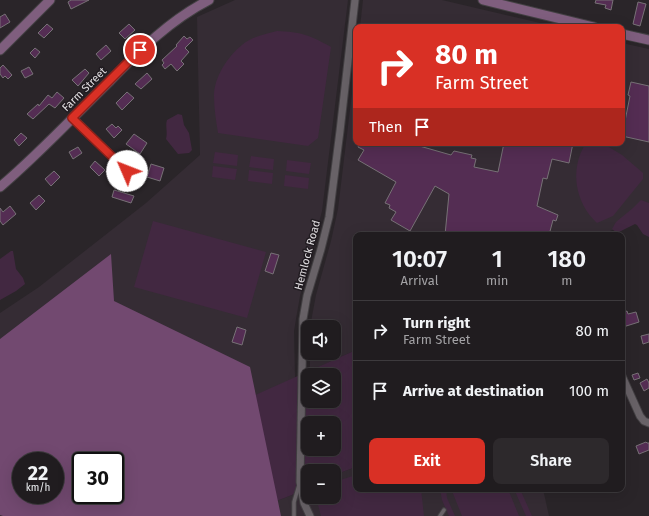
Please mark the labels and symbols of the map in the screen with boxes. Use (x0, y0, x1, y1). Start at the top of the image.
pin (123, 33, 157, 67)
street label: Farm Street (60, 65, 109, 114)
position arrow (106, 150, 148, 192)
street label: Hemlock Road (292, 219, 323, 291)
speed limit sign: 30 (72, 452, 124, 504)

